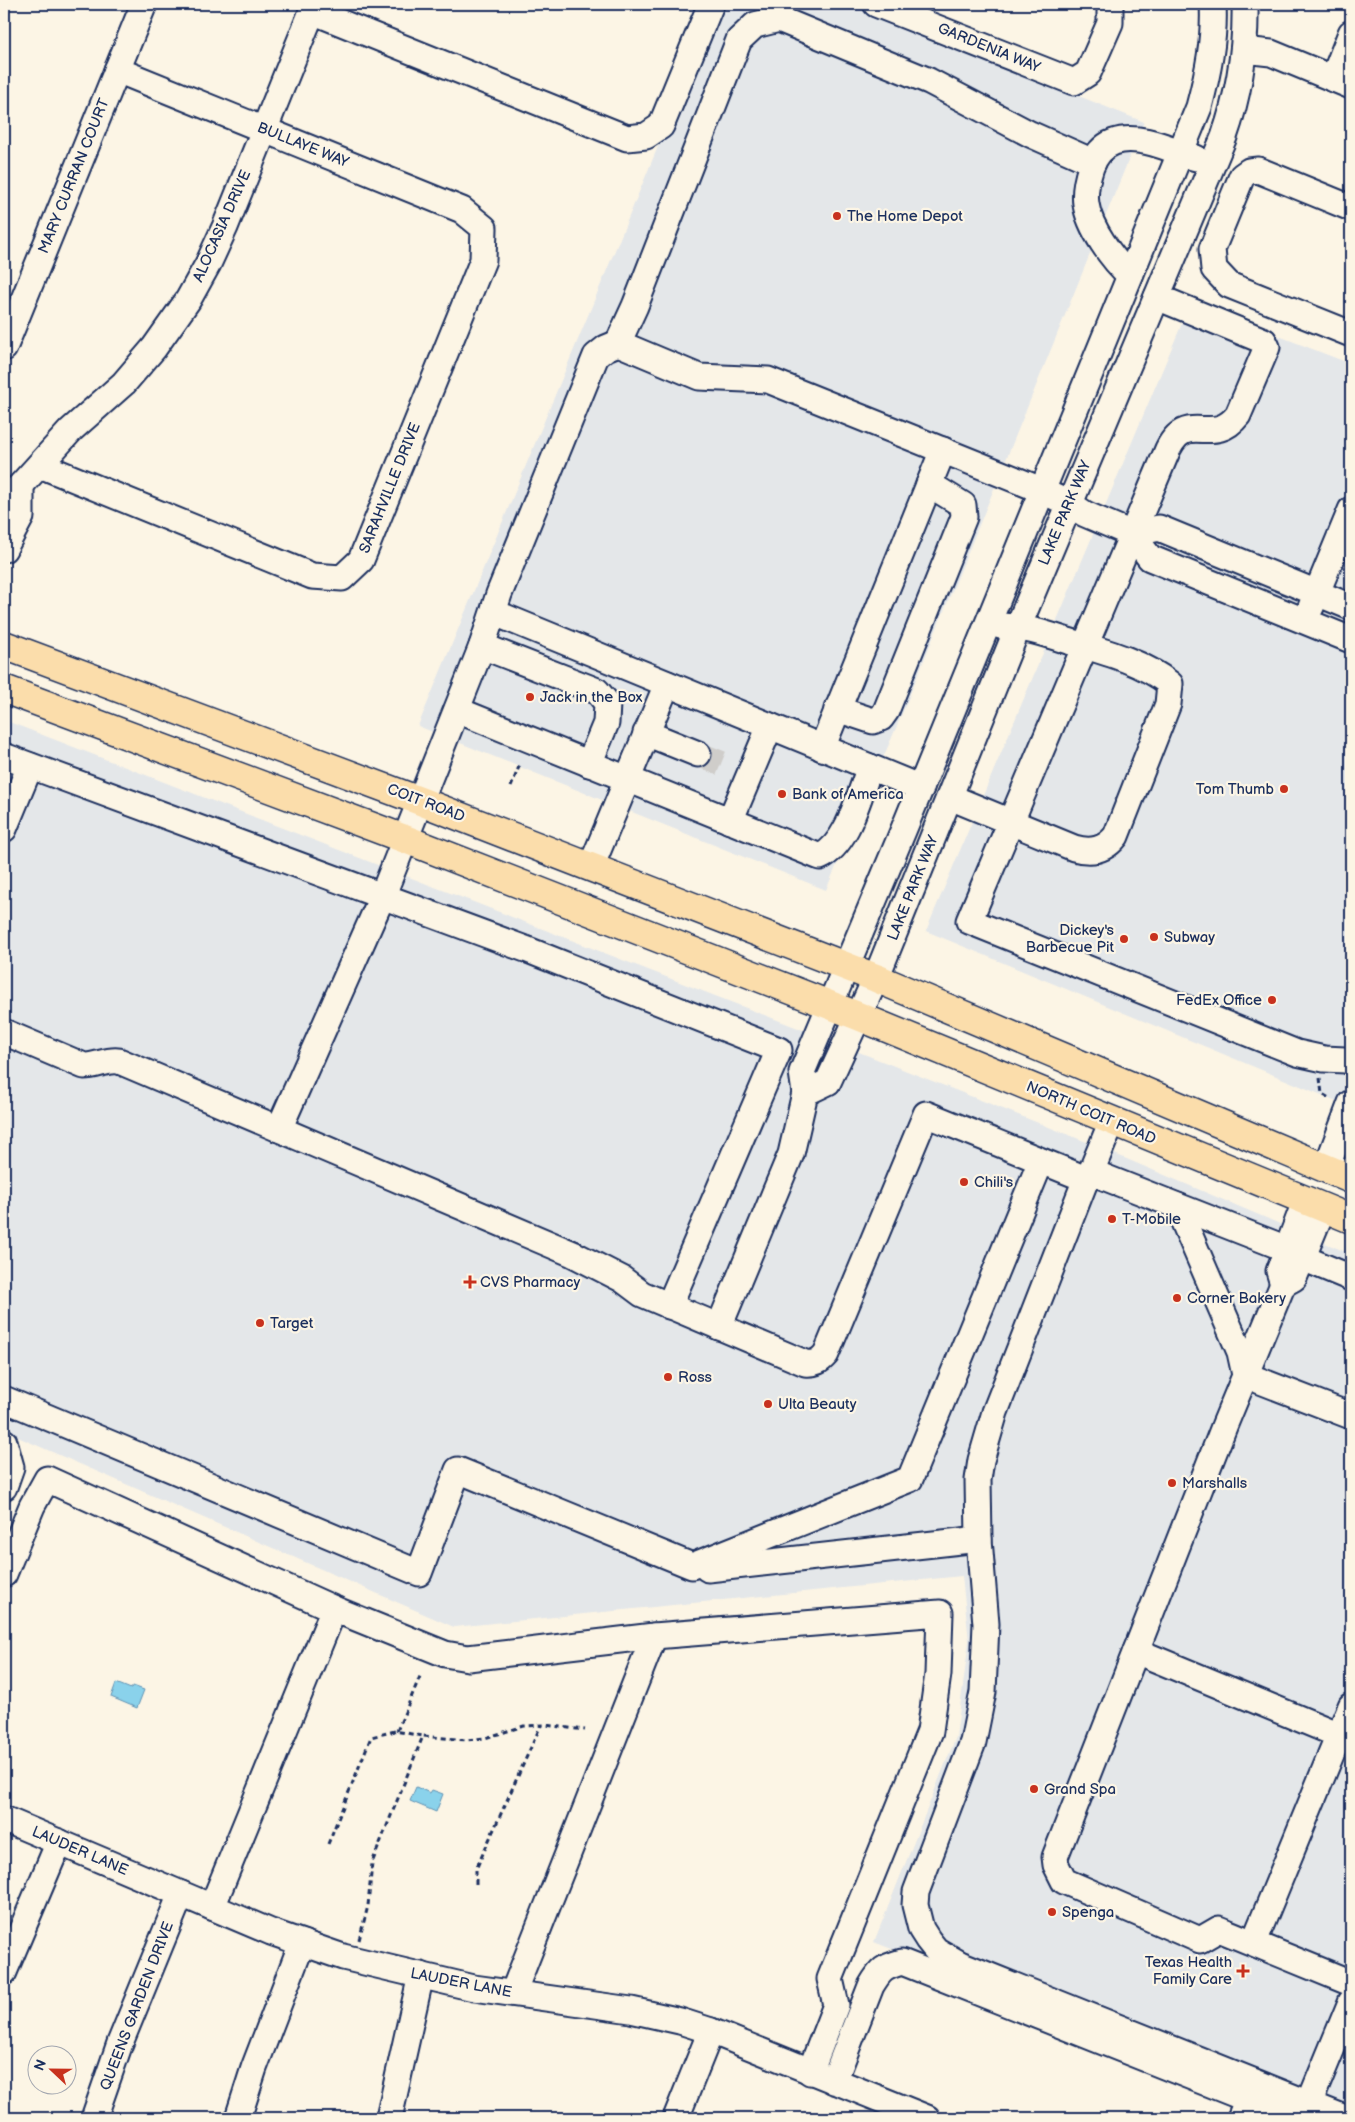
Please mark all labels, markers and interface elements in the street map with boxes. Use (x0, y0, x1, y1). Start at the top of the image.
street label: GARDENIA WAY (935, 19, 1043, 77)
street label: MARY CURRAN COURT (34, 96, 114, 256)
street label: BULLAYE WAY (254, 118, 352, 172)
street label: ALOCASIA DRIVE (189, 167, 255, 285)
place label: The Home Depot (847, 207, 963, 226)
marker: The Home Depot (831, 210, 843, 222)
street label: SARAHVILLE DRIVE (355, 420, 425, 556)
street label: LAKE PARK WAY (1034, 458, 1096, 568)
place label: Jack in the Box (540, 688, 643, 707)
marker: Jack in the Box (524, 691, 536, 703)
street label: COIT ROAD (385, 780, 468, 827)
place label: Tom Thumb (1196, 780, 1275, 799)
marker: Tom Thumb (1278, 783, 1290, 795)
place label: Bank of America (792, 785, 904, 804)
marker: Bank of America (776, 788, 788, 800)
street label: LAKE PARK WAY (883, 832, 943, 943)
place label: Dickey's Barbecue Pit (1026, 921, 1115, 957)
place label: Subway (1164, 928, 1215, 947)
marker: Subway (1148, 931, 1160, 943)
marker: Dickey's Barbecue Pit (1118, 933, 1130, 945)
place label: FedEx Office (1176, 991, 1262, 1010)
marker: FedEx Office (1266, 994, 1278, 1006)
street label: NORTH COIT ROAD (1023, 1077, 1159, 1149)
place label: Chili's (974, 1173, 1014, 1192)
marker: Chili's (958, 1176, 970, 1188)
place label: T-Mobile (1122, 1210, 1181, 1229)
marker: T-Mobile (1106, 1213, 1118, 1225)
place label: CVS Pharmacy (480, 1273, 580, 1292)
marker: CVS Pharmacy (464, 1276, 476, 1288)
place label: Corner Bakery (1187, 1289, 1286, 1308)
marker: Corner Bakery (1171, 1292, 1183, 1304)
place label: Target (270, 1314, 314, 1333)
marker: Target (254, 1317, 266, 1329)
place label: Ross (678, 1368, 713, 1387)
marker: Ross (662, 1371, 674, 1383)
place label: Ulta Beauty (778, 1395, 857, 1414)
marker: Ulta Beauty (762, 1398, 774, 1410)
place label: Marshalls (1182, 1474, 1248, 1493)
marker: Marshalls (1166, 1477, 1178, 1489)
place label: Grand Spa (1044, 1780, 1116, 1799)
marker: Grand Spa (1028, 1783, 1040, 1795)
street label: LAUDER LANE (29, 1822, 131, 1880)
place label: Spenga (1062, 1903, 1114, 1922)
marker: Spenga (1046, 1906, 1058, 1918)
street label: QUEENS GARDEN DRIVE (96, 1919, 178, 2093)
place label: Texas Health Family Care (1145, 1953, 1232, 1989)
street label: LAUDER LANE (409, 1964, 513, 2002)
marker: Texas Health Family Care (1236, 1964, 1250, 1978)
north arrow (28, 2044, 78, 2094)
text: N (31, 2057, 50, 2073)

